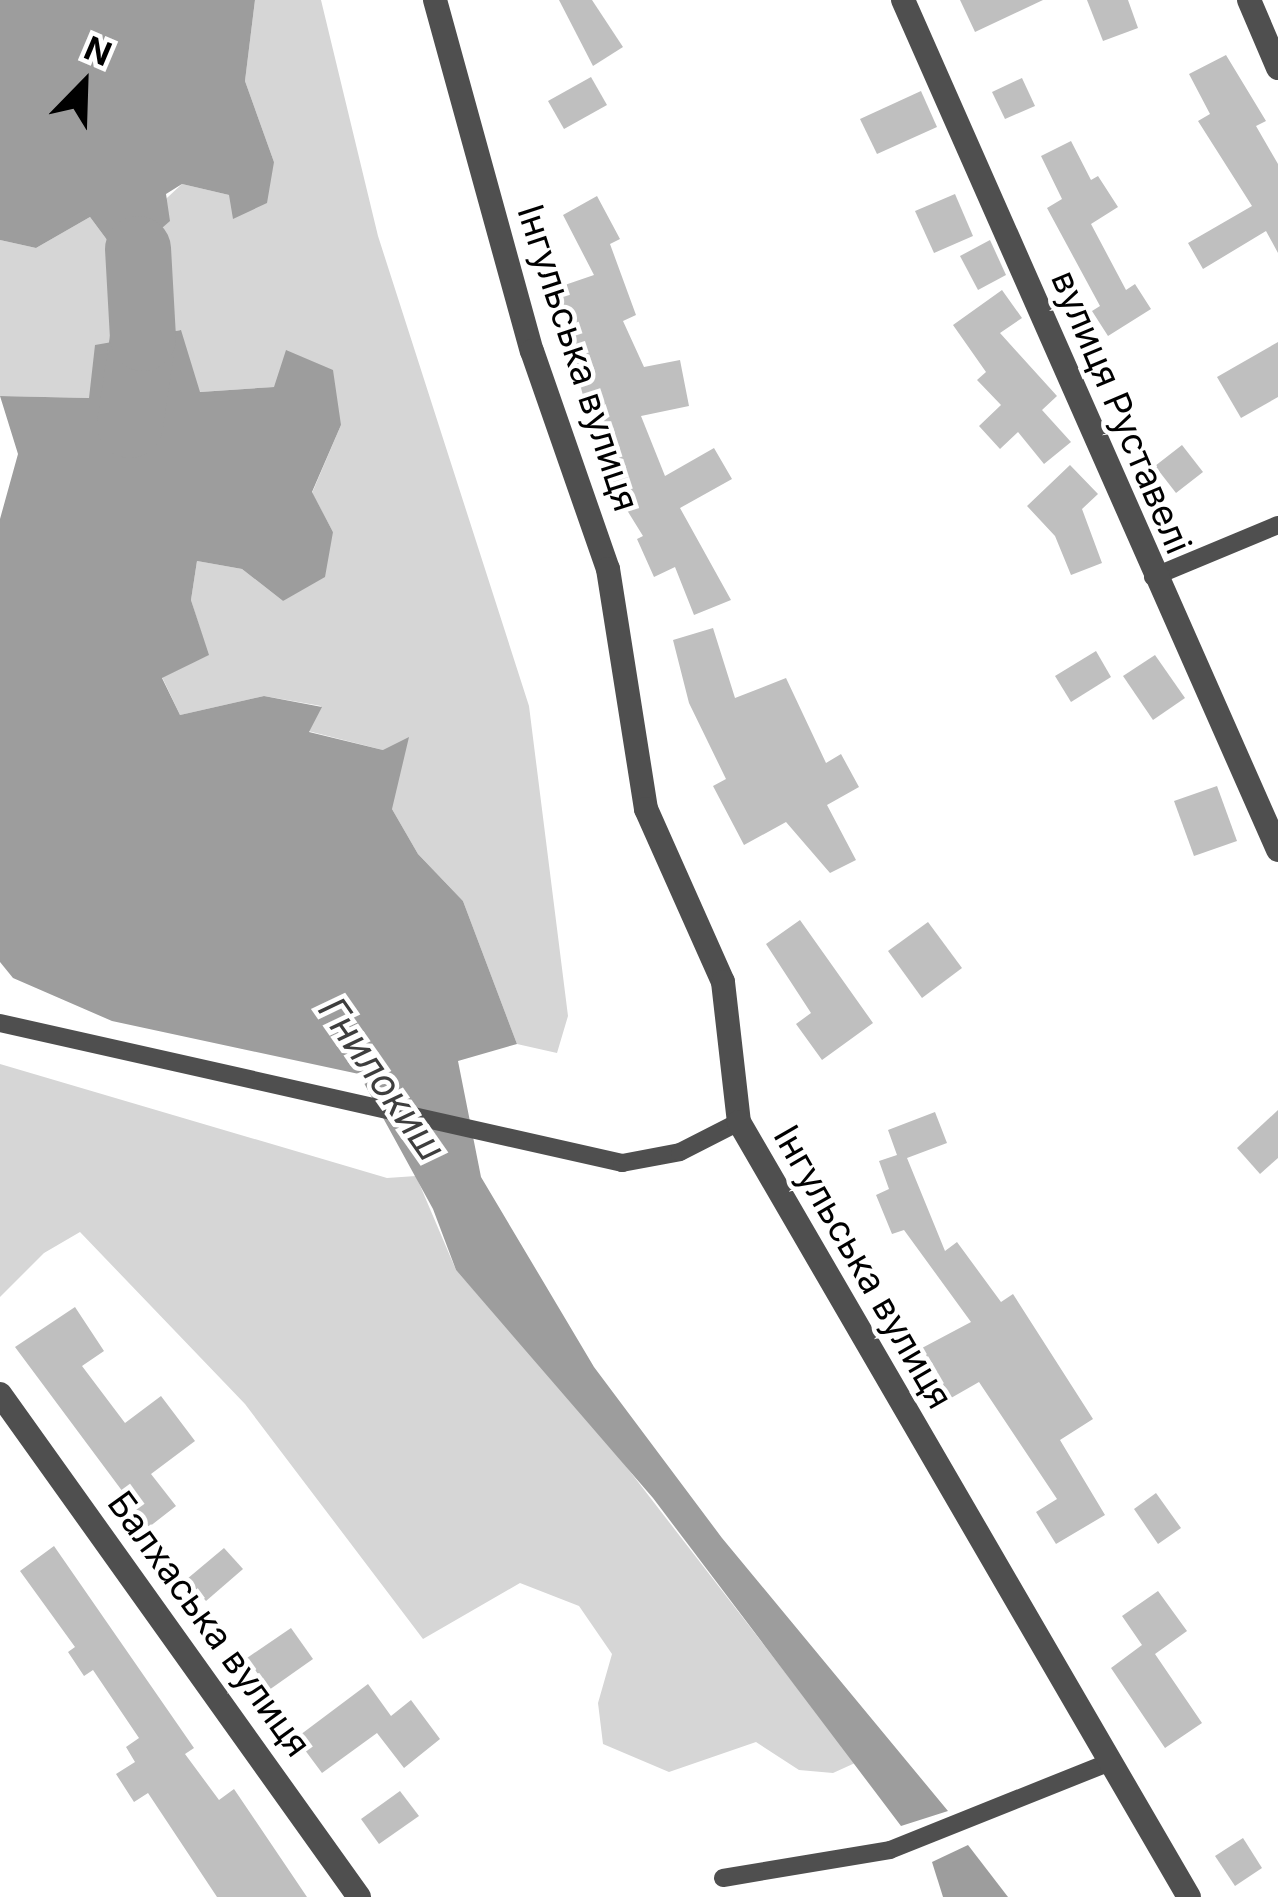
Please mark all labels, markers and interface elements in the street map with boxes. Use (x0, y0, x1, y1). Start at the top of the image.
north arrow (24, 24, 144, 144)
text: N (79, 28, 117, 74)
street label: Інгульська вулиця (508, 199, 648, 517)
street label: вулиця Руставелі (1042, 264, 1200, 560)
water label: Гнилокиш (309, 988, 455, 1170)
street label: Інгульська вулиця (764, 1118, 962, 1416)
street label: Балхаська вулиця (98, 1483, 320, 1765)

